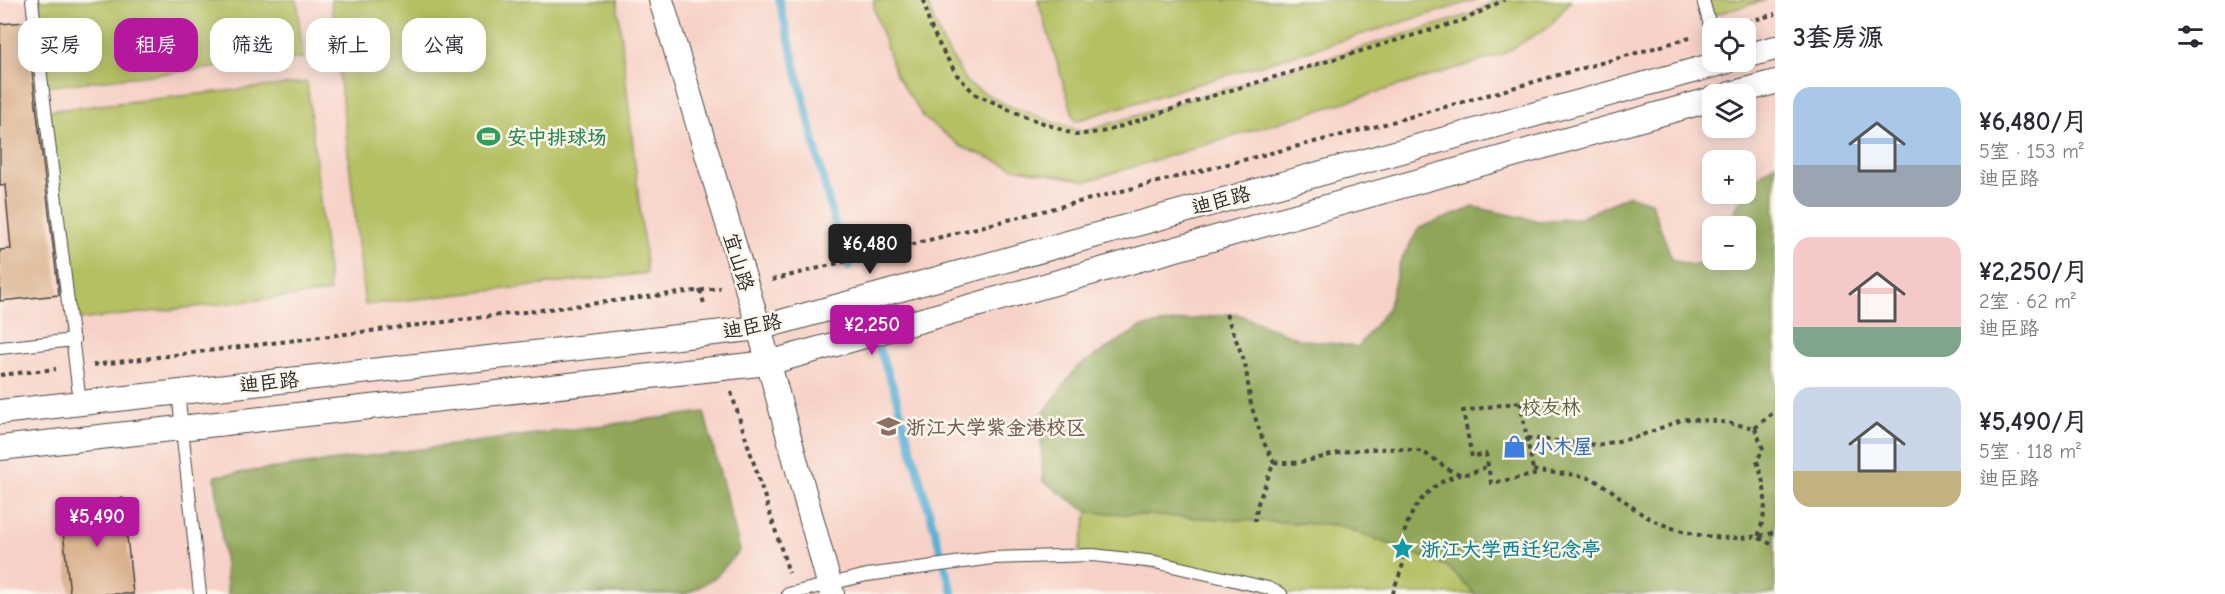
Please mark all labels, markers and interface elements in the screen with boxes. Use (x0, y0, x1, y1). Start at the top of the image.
chip: 买房 (18, 18, 102, 72)
chip: 租房 (114, 18, 198, 72)
chip: 筛选 (210, 18, 294, 72)
chip: 新上 (306, 18, 390, 72)
chip: 公寓 (402, 18, 486, 72)
map controls (1702, 18, 1756, 270)
button: locate (1702, 18, 1756, 72)
icon: filters (2174, 20, 2207, 53)
text: 3套房源 (1793, 23, 1884, 53)
button: layers (1702, 84, 1756, 138)
text: ¥6,480/月 (1979, 107, 2088, 137)
icon: home (1841, 111, 1913, 183)
sports icon: 安中排球场 (476, 124, 502, 150)
place label: 安中排球场 (507, 126, 607, 149)
text: 5室 · 153 m² (1979, 140, 2084, 163)
button: + (1702, 150, 1756, 204)
text: 迪臣路 (1979, 167, 2039, 190)
street label: 迪臣路 (1189, 181, 1254, 219)
button: − (1702, 216, 1756, 270)
pin: ¥6,480 (821, 224, 919, 275)
street label: 宜山路 (719, 230, 759, 295)
text: ¥6,480 (842, 232, 898, 255)
text: ¥2,250/月 (1979, 257, 2089, 287)
icon: home (1841, 261, 1913, 333)
text: 2室 · 62 m² (1979, 290, 2076, 313)
pin: ¥2,250 (823, 305, 921, 356)
street label: 迪臣路 (720, 309, 785, 344)
text: ¥2,250 (844, 313, 900, 336)
text: 迪臣路 (1979, 317, 2039, 340)
street label: 迪臣路 (238, 368, 301, 397)
park label: 校友林 (1521, 396, 1581, 419)
text: ¥5,490/月 (1979, 407, 2089, 437)
icon: home (1841, 411, 1913, 483)
school or university icon: 浙江大学紫金港校区 (875, 414, 901, 440)
place label: 浙江大学紫金港校区 (906, 416, 1086, 439)
shop icon: 小木屋 (1502, 433, 1528, 459)
place label: 小木屋 (1533, 435, 1593, 458)
text: 5室 · 118 m² (1979, 440, 2081, 463)
text: 迪臣路 (1979, 467, 2039, 490)
pin: ¥5,490 (48, 497, 146, 548)
text: ¥5,490 (69, 505, 125, 528)
place icon: 浙江大学西迁纪念亭 (1390, 536, 1416, 562)
place label: 浙江大学西迁纪念亭 (1421, 538, 1601, 561)

